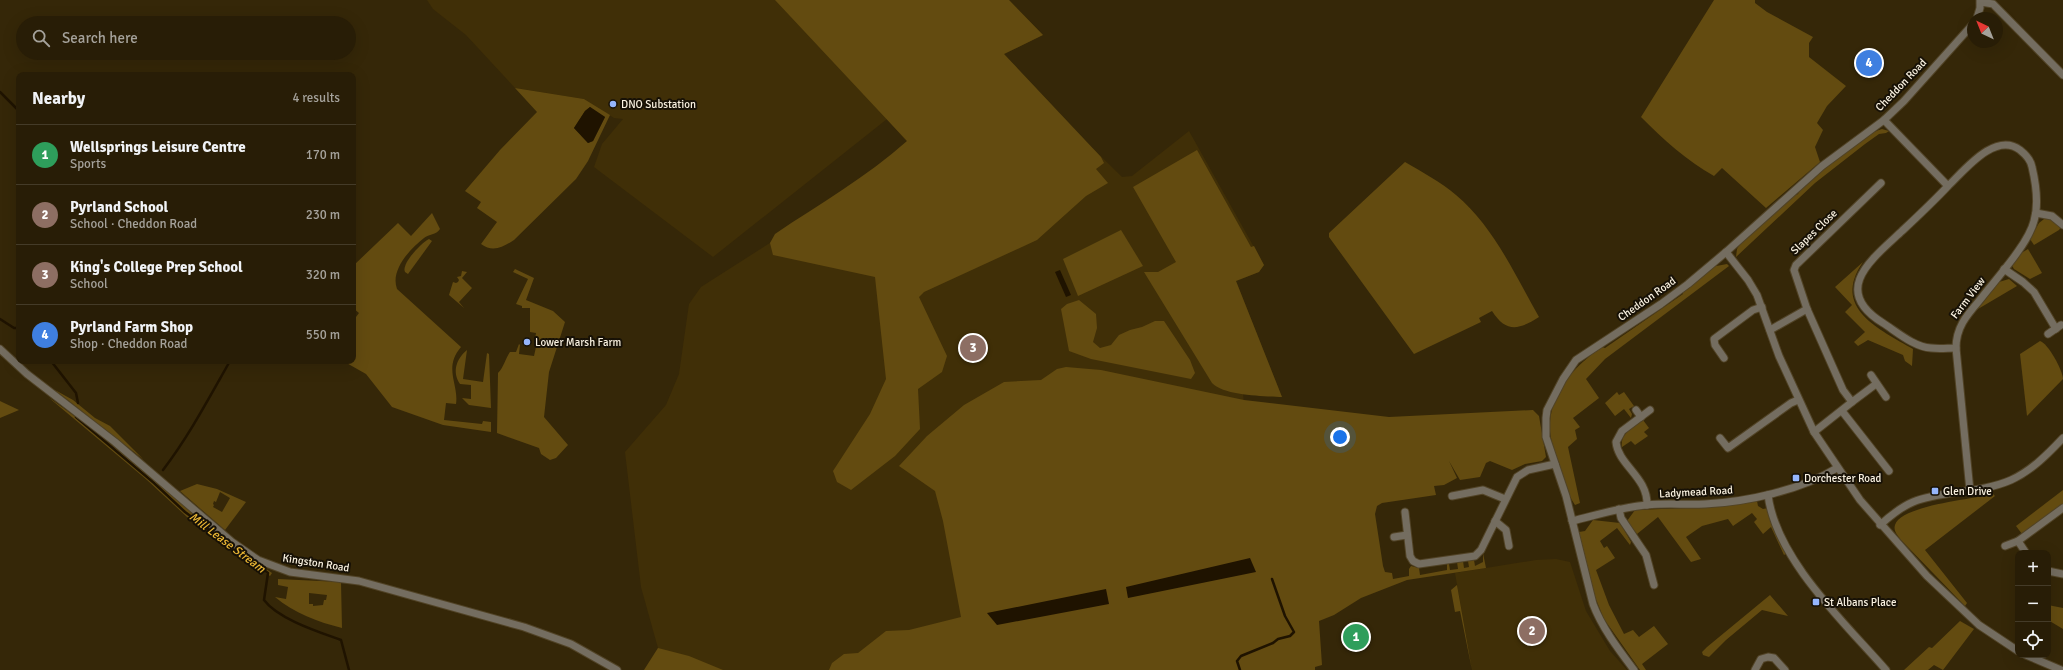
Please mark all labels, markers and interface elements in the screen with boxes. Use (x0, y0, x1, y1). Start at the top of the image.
north arrow (1967, 12, 2003, 48)
search box (16, 16, 356, 60)
icon: search (30, 27, 52, 49)
text: Search here (62, 29, 138, 47)
pin: 4 (1856, 48, 1882, 78)
street label: Cheddon Road (1873, 56, 1929, 114)
text: Nearby (32, 88, 85, 109)
text: 4 results (292, 90, 340, 106)
place label: DNO Substation (621, 98, 696, 111)
marker: DNO Substation (608, 99, 618, 109)
text: Wellsprings Leisure Centre (70, 138, 246, 156)
text: 1 (41, 147, 49, 163)
text: 170 m (306, 147, 340, 163)
text: Sports (70, 156, 106, 172)
text: Pyrland School (70, 198, 168, 216)
text: 2 (41, 207, 49, 223)
text: 230 m (306, 207, 340, 223)
street label: Slapes Close (1788, 207, 1840, 257)
text: School · Cheddon Road (70, 216, 197, 232)
text: King's College Prep School (70, 258, 243, 276)
text: 3 (41, 267, 49, 283)
text: 320 m (306, 267, 340, 283)
street label: Cheddon Road (1616, 274, 1679, 324)
street label: Farm View (1948, 275, 1988, 321)
text: School (70, 276, 108, 292)
text: Pyrland Farm Shop (70, 318, 193, 336)
text: 4 (41, 327, 49, 343)
text: 550 m (306, 327, 340, 343)
pin: 3 (960, 333, 986, 363)
text: Shop · Cheddon Road (70, 336, 187, 352)
place label: Lower Marsh Farm (535, 336, 622, 349)
marker: Lower Marsh Farm (522, 337, 532, 347)
your location (1330, 427, 1350, 447)
place label: Dorchester Road (1804, 472, 1882, 485)
marker: Dorchester Road (1791, 473, 1801, 483)
street label: Ladymead Road (1659, 484, 1733, 500)
place label: Glen Drive (1943, 485, 1992, 498)
marker: Glen Drive (1930, 486, 1940, 496)
water label: Mill Lease Stream (186, 510, 268, 577)
map controls (2015, 550, 2051, 658)
button: + (2015, 550, 2051, 586)
street label: Kingston Road (282, 551, 351, 575)
button: − (2015, 586, 2051, 622)
place label: St Albans Place (1824, 596, 1897, 609)
marker: St Albans Place (1811, 597, 1821, 607)
pin: 2 (1519, 616, 1545, 646)
pin: 1 (1343, 622, 1369, 652)
button: locate (2015, 622, 2051, 658)

